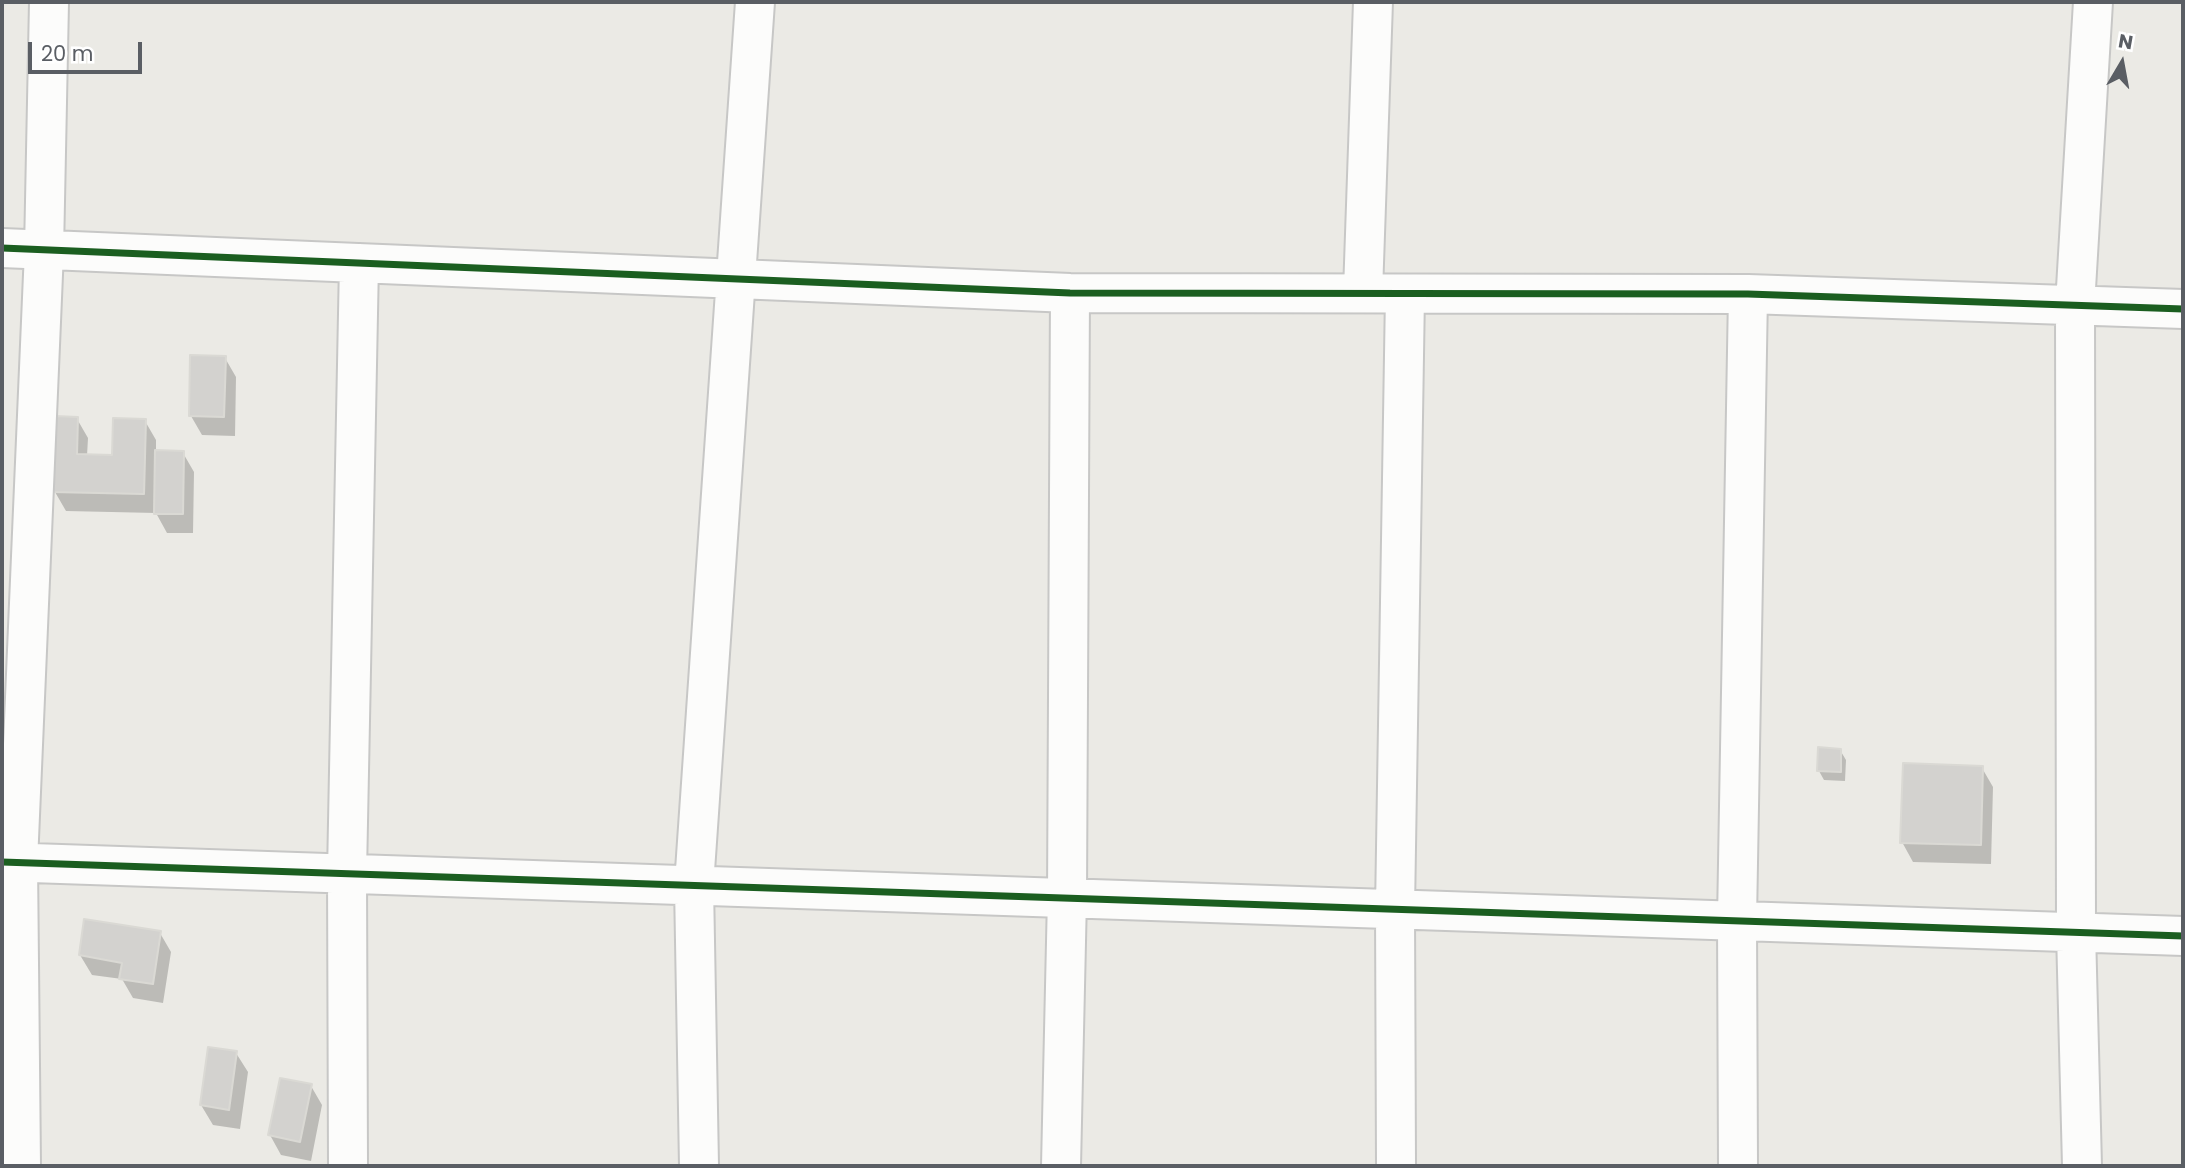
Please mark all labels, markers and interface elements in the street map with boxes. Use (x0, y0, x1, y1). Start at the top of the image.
text: N (2116, 27, 2135, 56)
scale bar (32, 28, 145, 72)
north arrow (2087, 28, 2157, 98)
text: 20 m (41, 39, 94, 68)

